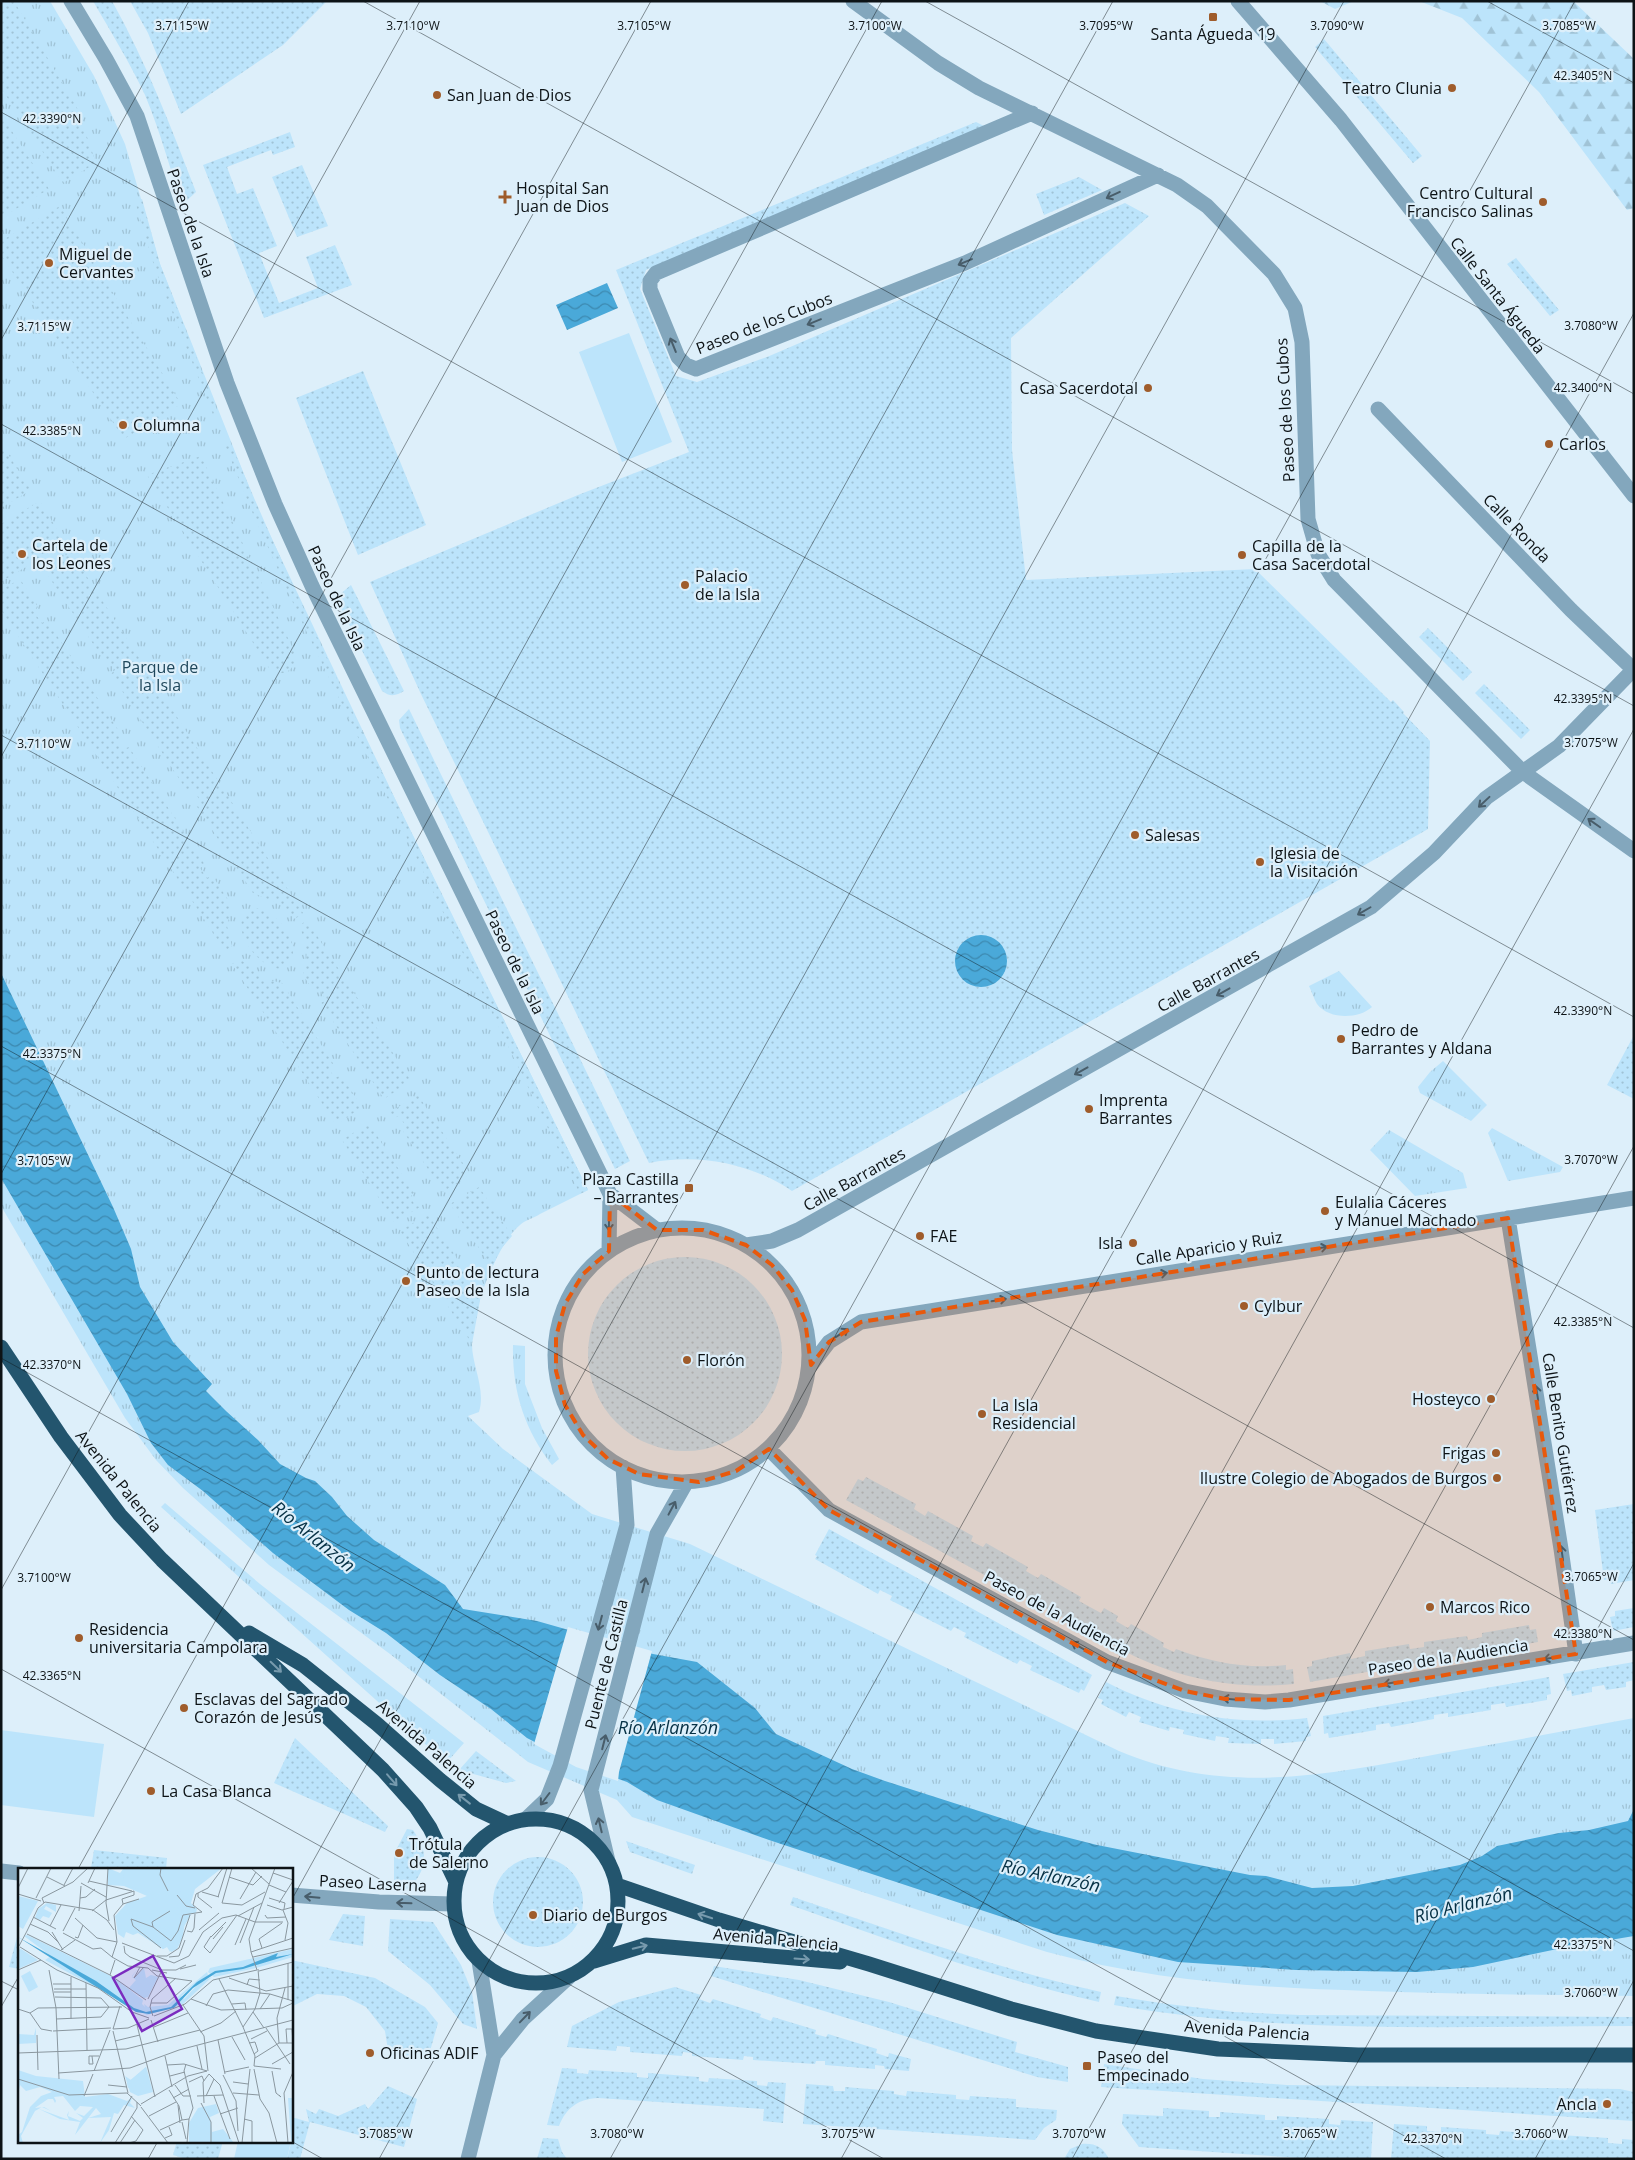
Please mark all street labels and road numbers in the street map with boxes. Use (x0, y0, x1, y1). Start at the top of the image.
street label: Paseo de la Isla (162, 166, 220, 280)
street label: Calle Santa Águeda (1445, 232, 1551, 358)
street label: Paseo de los Cubos (693, 287, 835, 359)
street label: Paseo de los Cubos (1270, 337, 1300, 483)
street label: Calle Ronda (1478, 489, 1556, 567)
street label: Paseo de la Isla (303, 542, 371, 654)
street label: Paseo de la Isla (480, 906, 550, 1018)
street label: Calle Barrantes (1153, 943, 1263, 1017)
street label: Calle Barrantes (799, 1142, 909, 1216)
street label: Calle Aparicio y Ruiz (1134, 1226, 1284, 1270)
street label: Calle Benito Gutiérrez (1537, 1351, 1585, 1515)
street label: Avenida Palencia (71, 1425, 167, 1537)
street label: Paseo de la Audiencia (980, 1565, 1134, 1661)
street label: Puente de Castilla (579, 1597, 633, 1731)
street label: Paseo de la Audiencia (1366, 1633, 1530, 1681)
street label: Avenida Palencia (372, 1694, 482, 1794)
street label: Paseo Laserna (318, 1869, 428, 1897)
street label: Avenida Palencia (712, 1923, 840, 1955)
street label: Avenida Palencia (1184, 2015, 1310, 2045)

